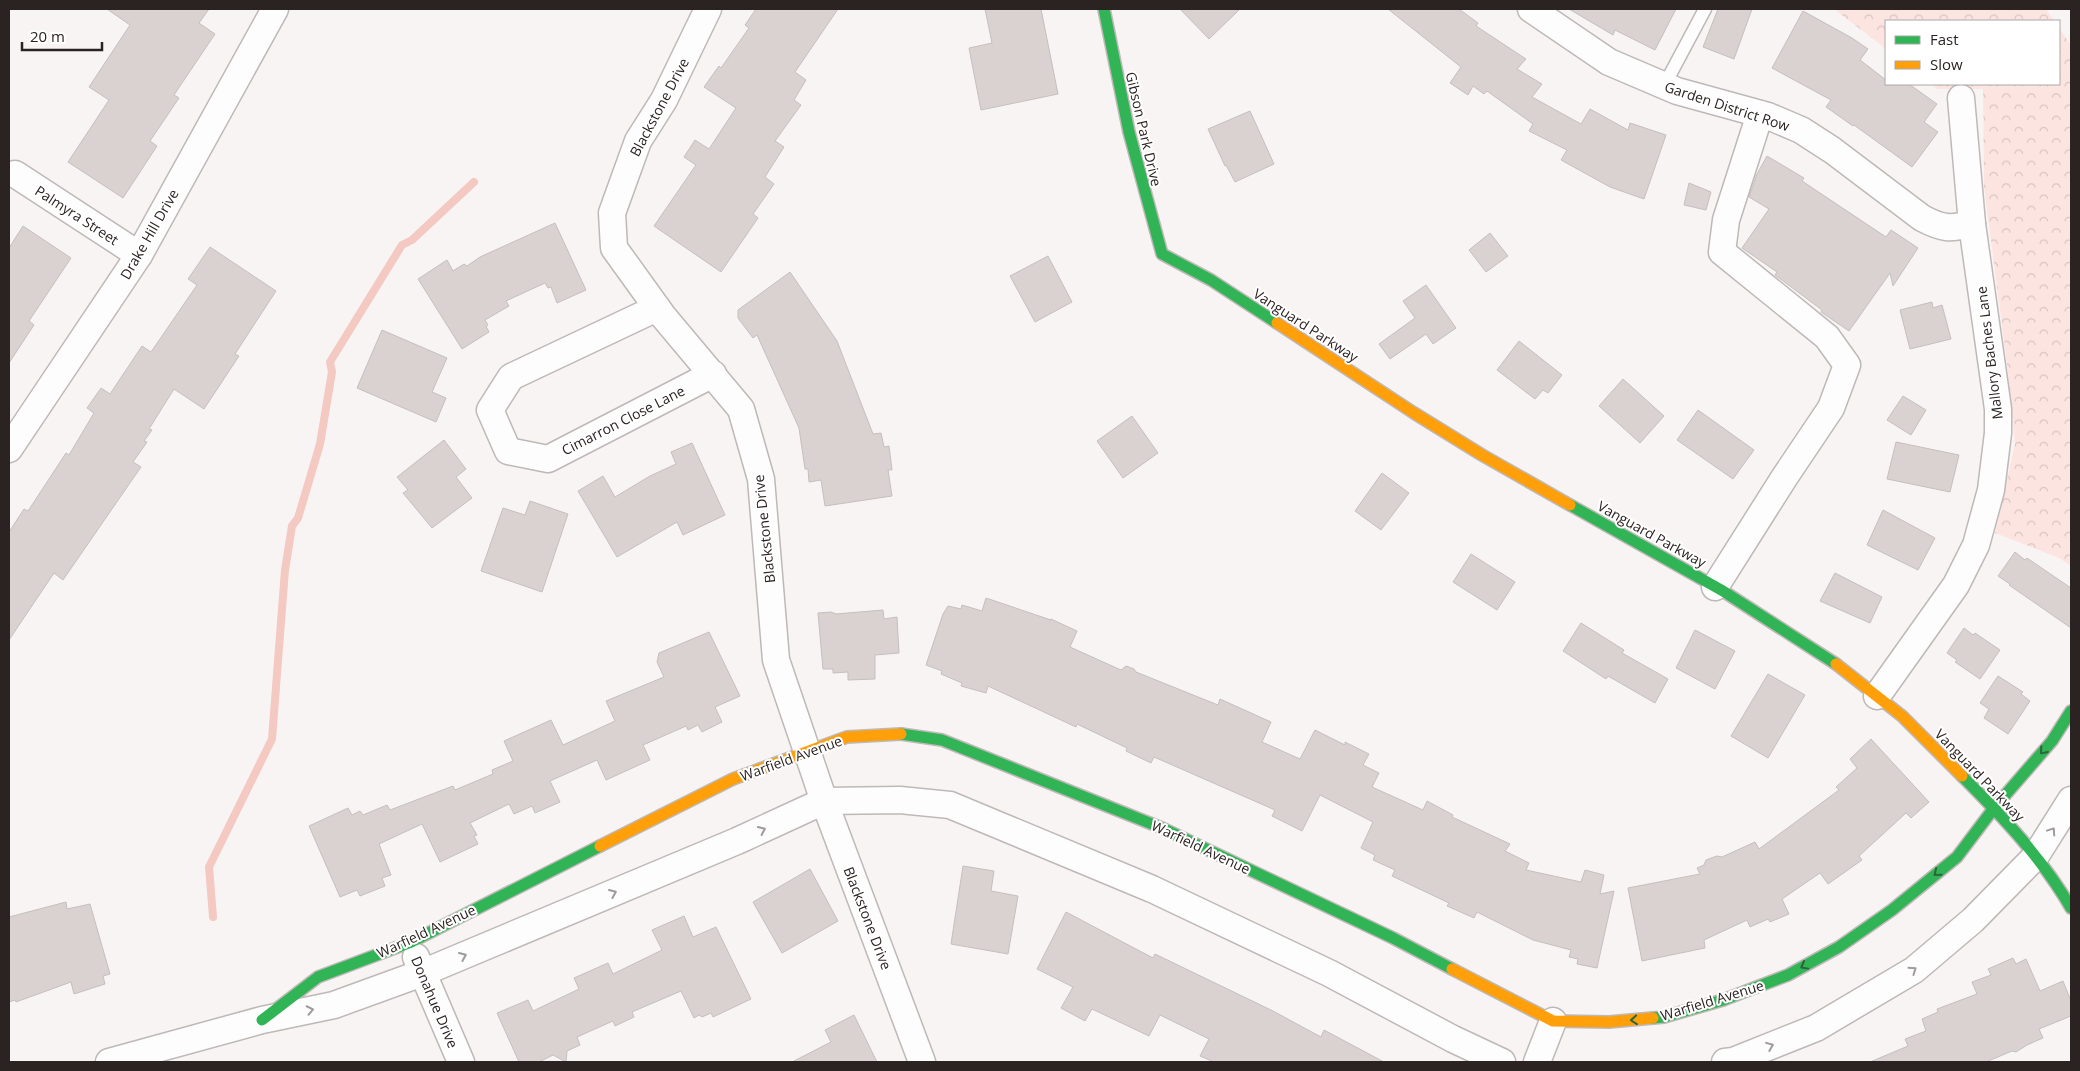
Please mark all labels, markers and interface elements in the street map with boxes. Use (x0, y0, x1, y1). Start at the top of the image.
scale bar (22, 20, 102, 52)
legend (1885, 20, 2060, 85)
text: 20 m (30, 26, 65, 46)
text: Fast (1930, 29, 1959, 49)
street label: Blackstone Drive (625, 54, 693, 160)
text: Slow (1930, 54, 1963, 74)
street label: Gibson Park Drive (1122, 70, 1166, 188)
street label: Garden District Row (1662, 77, 1792, 135)
street label: Palmyra Street (32, 181, 122, 249)
street label: Drake Hill Drive (115, 185, 183, 283)
street label: Vanguard Parkway (1250, 284, 1363, 367)
street label: Mallory Baches Lane (1971, 285, 2007, 421)
street label: Cimarron Close Lane (558, 381, 688, 459)
street label: Blackstone Drive (749, 474, 779, 584)
street label: Vanguard Parkway (1594, 496, 1711, 572)
street label: Vanguard Parkway (1931, 725, 2030, 826)
street label: Warfield Avenue (737, 731, 845, 785)
one-way arrow (2040, 745, 2049, 754)
street label: Warfield Avenue (1148, 816, 1254, 878)
one-way arrow (757, 825, 766, 836)
one-way arrow (2046, 827, 2055, 836)
street label: Blackstone Drive (840, 864, 896, 972)
one-way arrow (1934, 867, 1943, 875)
one-way arrow (608, 889, 616, 899)
street label: Warfield Avenue (373, 900, 479, 962)
one-way arrow (458, 952, 467, 963)
street label: Donahue Drive (407, 953, 463, 1051)
one-way arrow (1801, 960, 1810, 970)
one-way arrow (1907, 967, 1917, 976)
street label: Warfield Avenue (1658, 975, 1766, 1025)
one-way arrow (305, 1005, 314, 1016)
one-way arrow (1630, 1014, 1638, 1025)
one-way arrow (1765, 1042, 1774, 1052)

